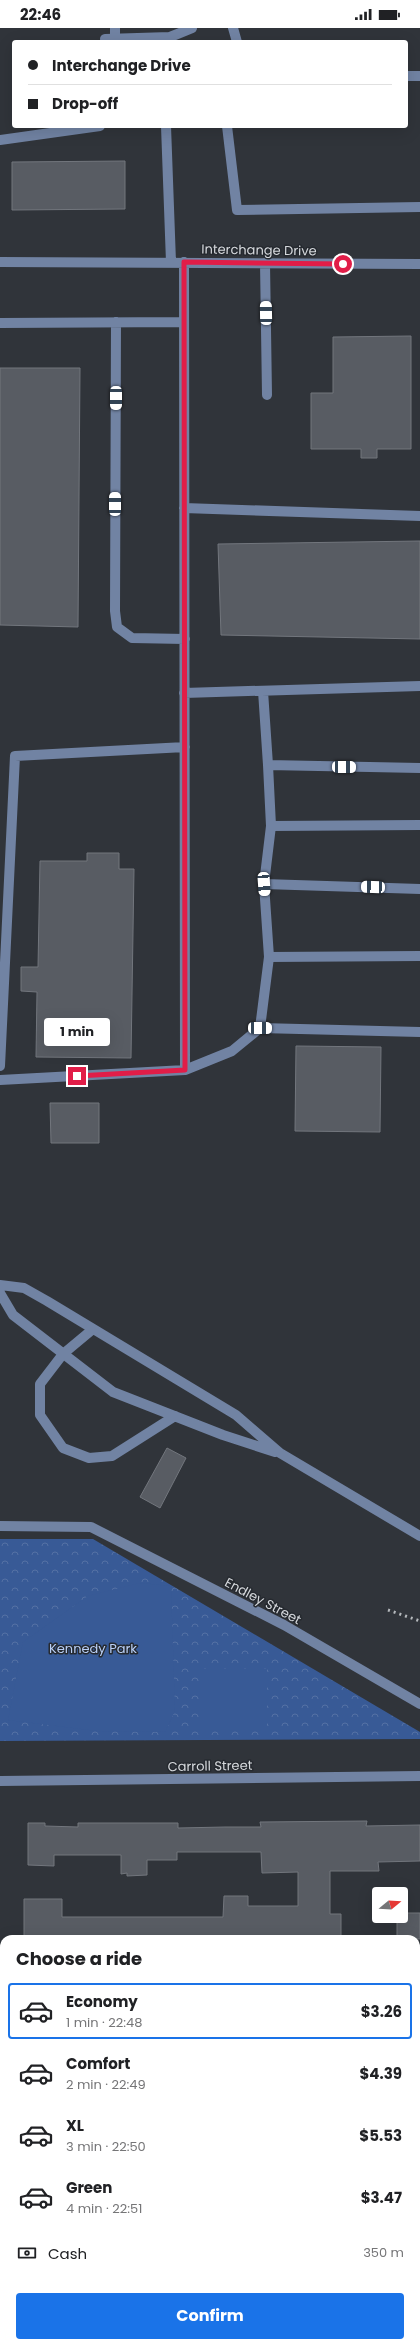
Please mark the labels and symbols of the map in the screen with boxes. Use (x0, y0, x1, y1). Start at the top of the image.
street label: Interchange Drive (201, 239, 317, 261)
route start (334, 255, 352, 273)
car (260, 301, 272, 325)
car (110, 386, 122, 410)
car (109, 492, 121, 516)
car (332, 761, 356, 773)
car (257, 872, 271, 896)
car (361, 881, 385, 893)
callout: 1 min (44, 1018, 110, 1046)
car (248, 1022, 272, 1034)
route end (68, 1067, 86, 1085)
street label: Endley Street (222, 1573, 305, 1629)
park label: Kennedy Park (49, 1639, 137, 1658)
street label: Carroll Street (167, 1756, 253, 1776)
north arrow (372, 1887, 408, 1923)

